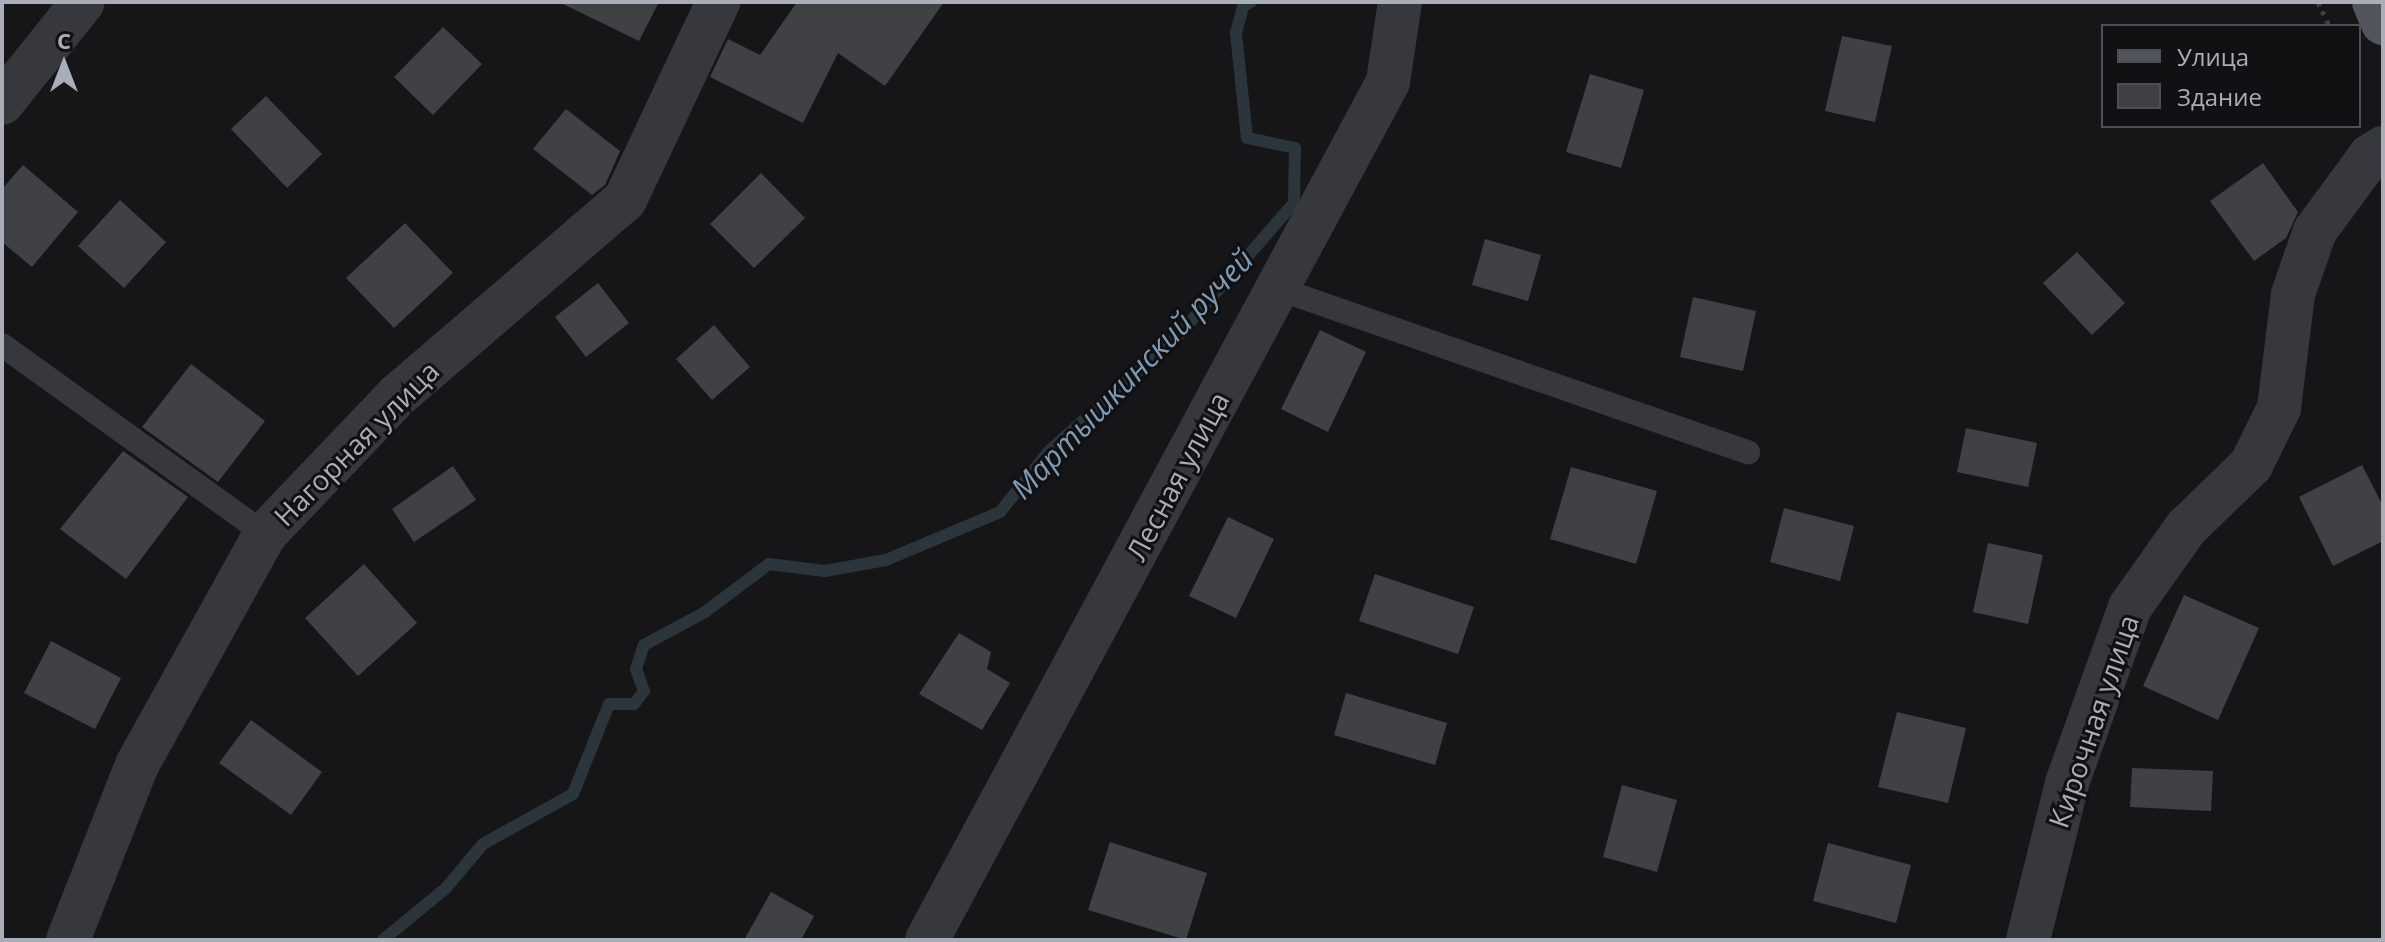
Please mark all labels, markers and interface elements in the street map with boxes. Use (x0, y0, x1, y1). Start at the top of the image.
north arrow (24, 24, 104, 104)
legend (2101, 24, 2361, 128)
text: С (57, 25, 71, 55)
text: Улица (2177, 40, 2249, 73)
text: Здание (2177, 80, 2262, 113)
water label: Мартышкинский ручей (1003, 242, 1261, 506)
street label: Нагорная улица (267, 354, 445, 532)
street label: Лесная улица (1119, 386, 1235, 566)
street label: Кирочная улица (2041, 610, 2145, 832)

